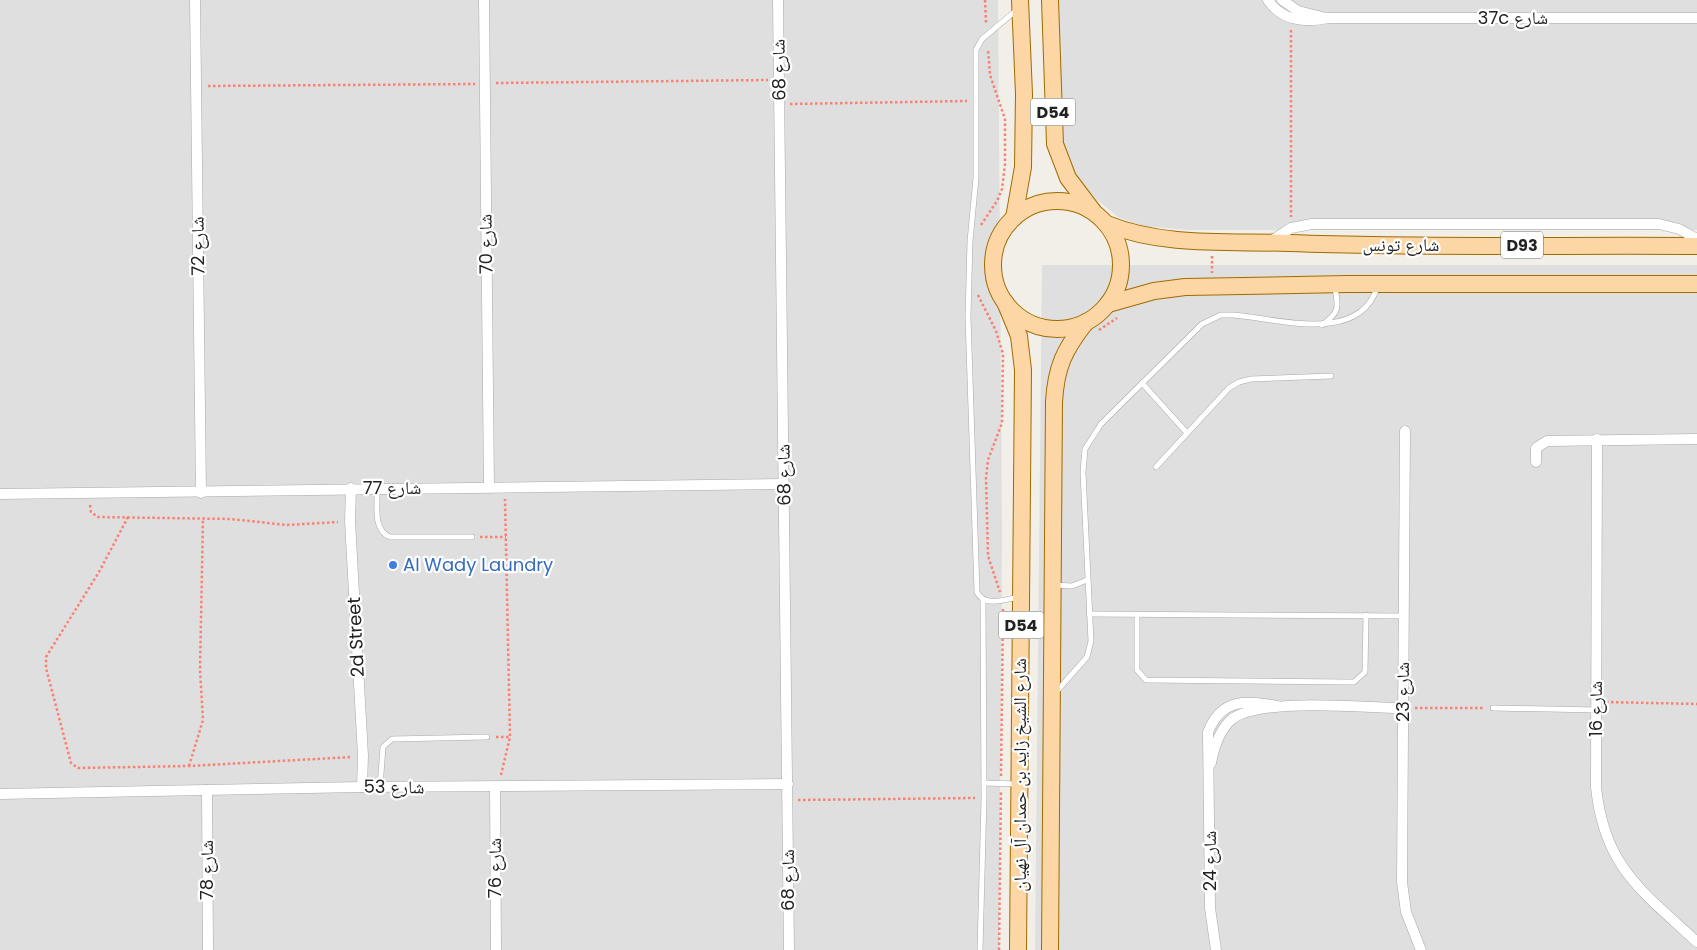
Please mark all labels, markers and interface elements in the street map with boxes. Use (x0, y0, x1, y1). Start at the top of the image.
street label: 37c شارع (1478, 5, 1548, 30)
street label: شارع 68 (765, 39, 792, 101)
road number: D54 (1030, 98, 1076, 125)
street label: شارع 70 (472, 214, 499, 274)
street label: شارع 72 (184, 216, 211, 276)
street label: شارع تونس (1363, 232, 1439, 257)
road number: D93 (1501, 232, 1543, 258)
street label: شارع 68 (770, 444, 797, 506)
street label: شارع 77 (363, 475, 421, 500)
place label: Al Wady Laundry (403, 552, 553, 577)
marker: Al Wady Laundry (387, 559, 399, 571)
street label: 2d Street (341, 596, 370, 678)
road number: D54 (998, 612, 1044, 638)
street label: شارع الشيخ زايد بن حمدان آل نهيان (1007, 658, 1032, 892)
street label: شارع 23 (1390, 662, 1415, 722)
street label: شارع 16 (1583, 681, 1608, 737)
street label: شارع 53 (363, 773, 425, 800)
street label: شارع 24 (1197, 831, 1222, 891)
street label: شارع 76 (482, 838, 507, 898)
street label: شارع 78 (194, 840, 219, 900)
street label: شارع 68 (775, 849, 800, 911)

